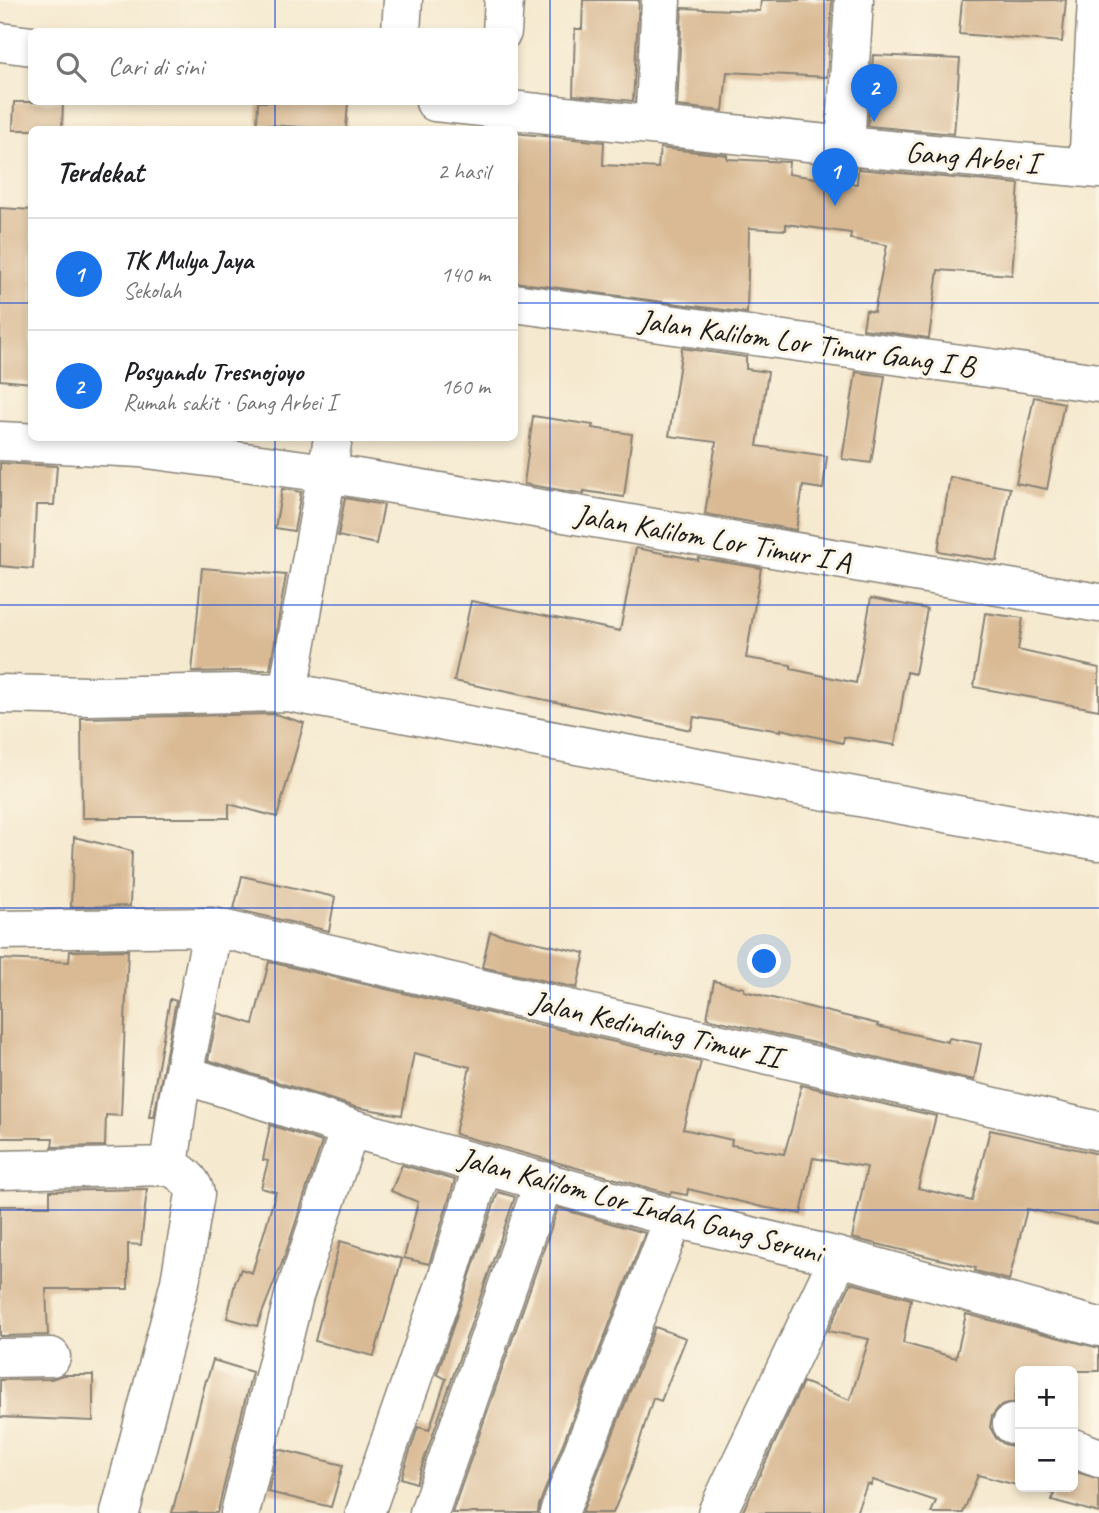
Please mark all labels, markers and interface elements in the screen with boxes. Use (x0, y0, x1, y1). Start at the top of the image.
search box (28, 28, 518, 105)
icon: search (52, 48, 90, 86)
text: Cari di sini (108, 50, 204, 83)
pin: 2 (851, 64, 897, 122)
street label: Gang Arbei I (904, 132, 1046, 182)
pin: 1 (812, 148, 858, 206)
text: Terdekat (56, 153, 144, 191)
text: 2 hasil (437, 157, 490, 186)
text: TK Mulya Jaya (123, 243, 253, 276)
text: 1 (74, 260, 84, 289)
text: 140 m (441, 260, 490, 289)
text: Sekolah (123, 276, 181, 305)
street label: Jalan Kalilom Lor Timur Gang I B (635, 300, 980, 386)
text: Posyandu Tresnojoyo (123, 355, 303, 388)
text: 2 (74, 372, 84, 401)
text: 160 m (441, 372, 490, 401)
text: Rumah sakit · Gang Arbei I (123, 388, 336, 417)
street label: Jalan Kalilom Lor Timur I A (570, 495, 855, 581)
your location (747, 944, 781, 978)
street label: Jalan Kedinding Timur II (526, 981, 790, 1078)
street label: Jalan Kalilom Lor Indah Gang Seruni (454, 1138, 830, 1273)
map controls (1015, 1366, 1078, 1492)
button: + (1015, 1366, 1078, 1429)
button: − (1015, 1429, 1078, 1492)

